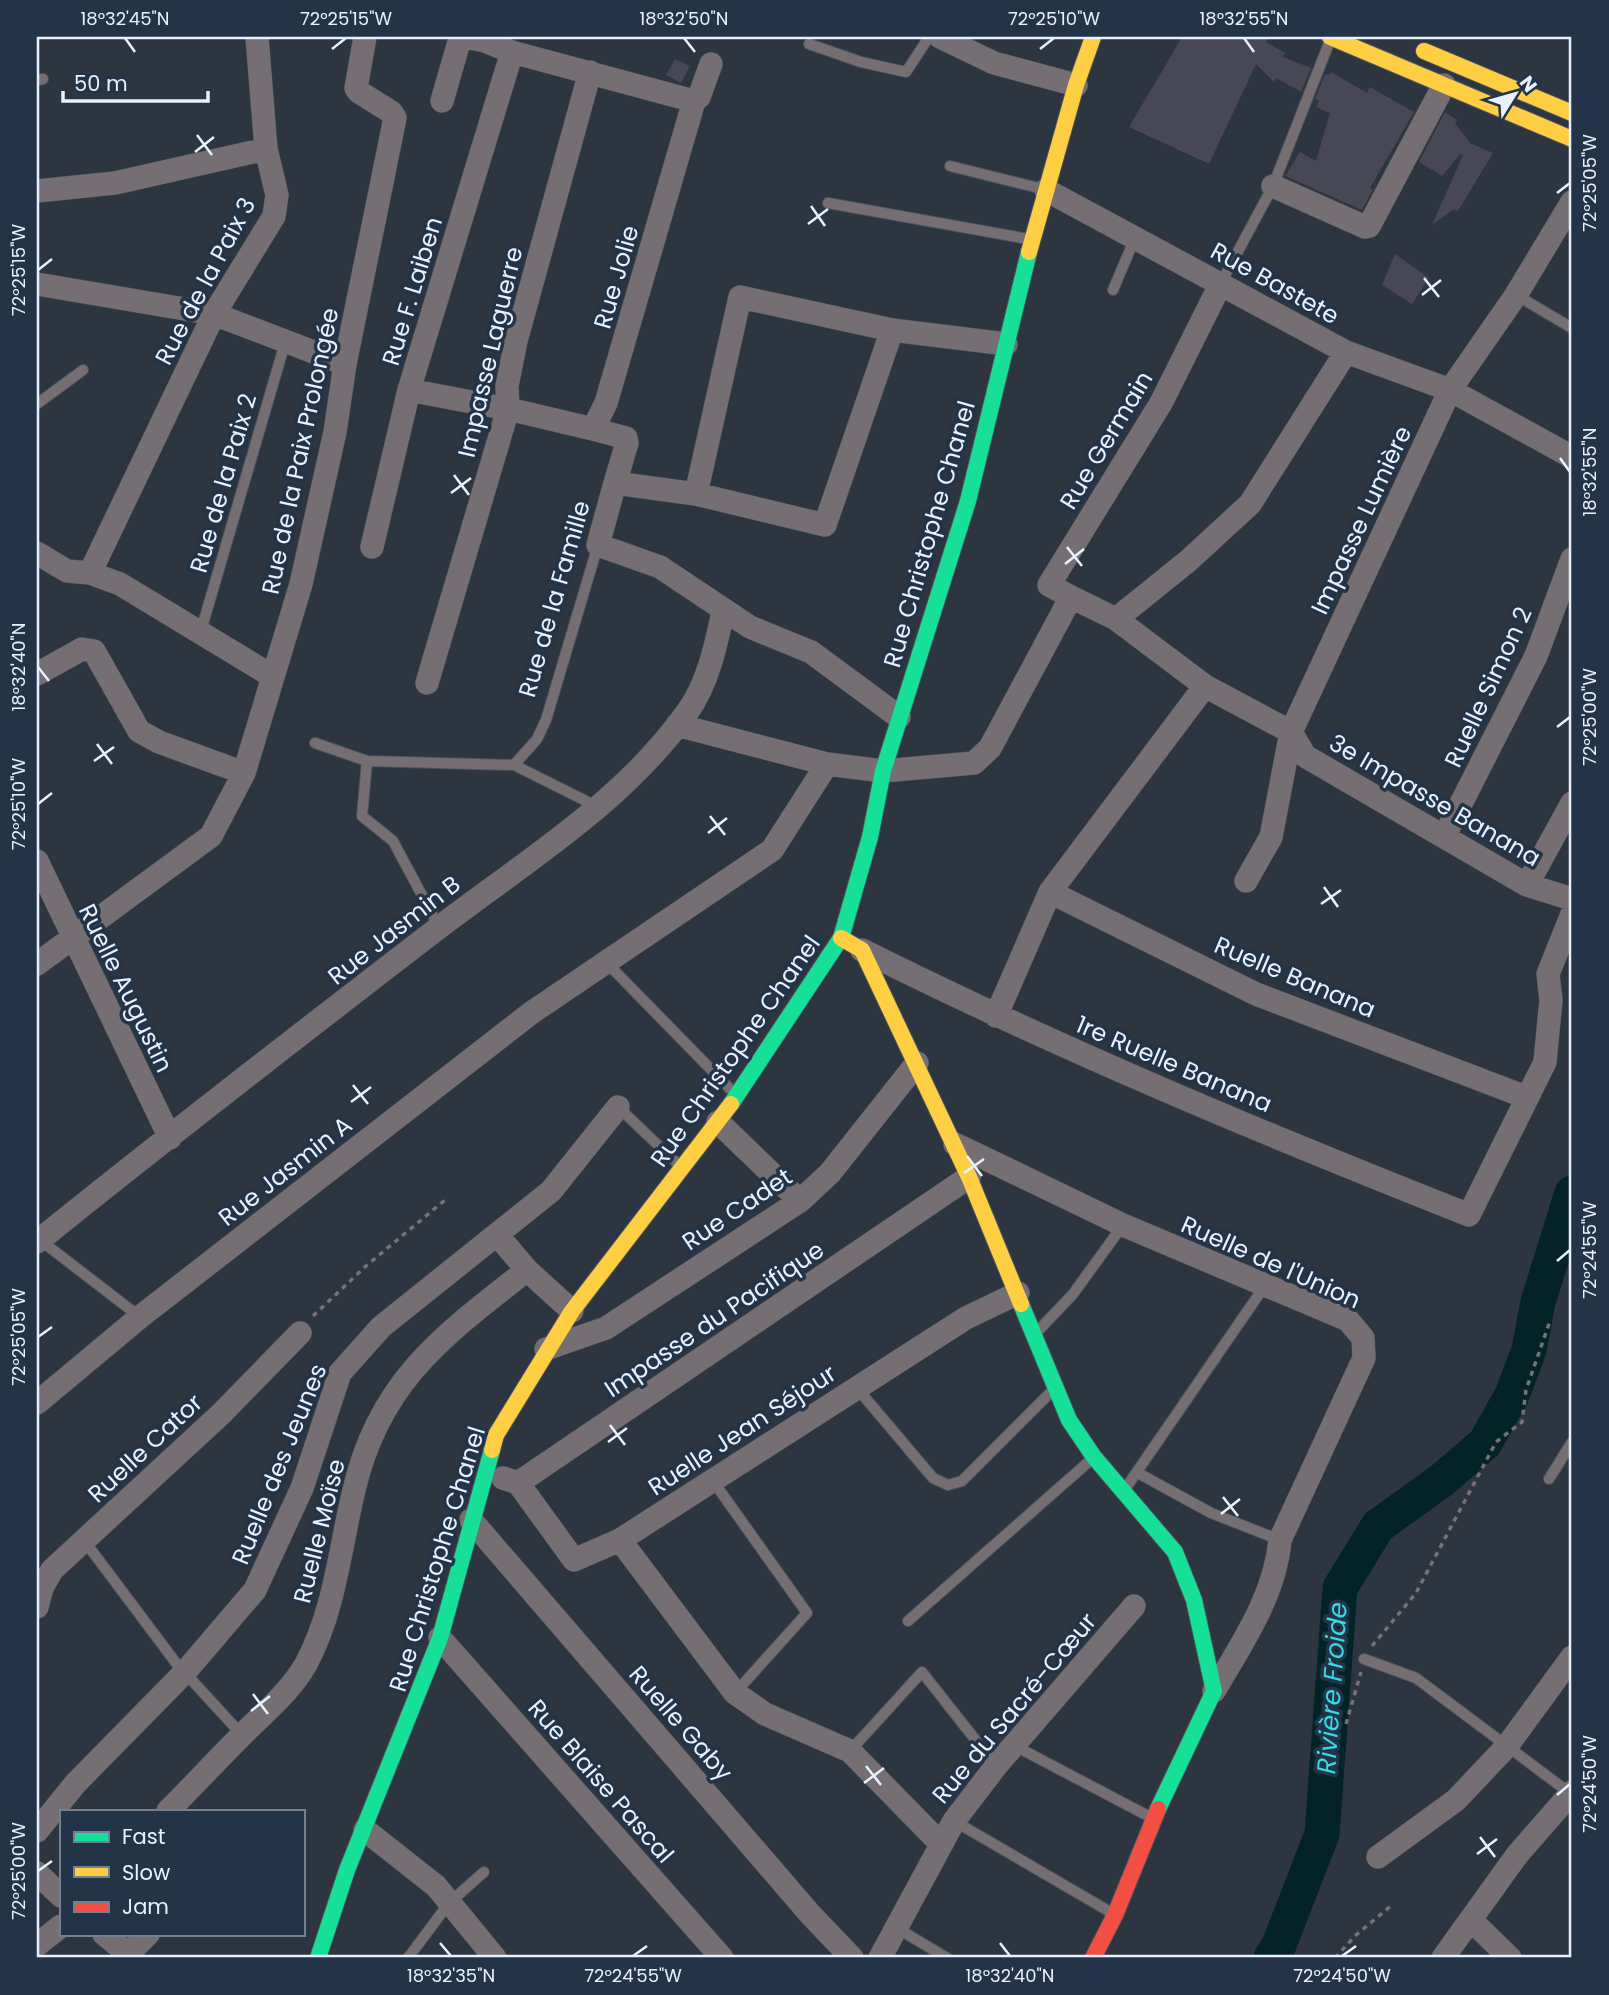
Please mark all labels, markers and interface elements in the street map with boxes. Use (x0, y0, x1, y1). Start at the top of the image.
text: 18°32'45"N (81, 6, 169, 31)
text: 72°25'15"W (300, 6, 392, 31)
text: 18°32'50"N (640, 6, 728, 31)
text: 72°25'10"W (1008, 6, 1100, 31)
text: 18°32'55"N (1200, 6, 1288, 31)
scale bar (63, 60, 208, 104)
north arrow (1480, 60, 1550, 130)
text: 50 m (74, 69, 128, 98)
text: N (1513, 70, 1543, 98)
text: 72°25'05"W (1577, 134, 1602, 232)
street label: Rue de la Paix 3 (147, 191, 263, 371)
street label: Rue F. Laiben (374, 213, 450, 369)
street label: Rue Jolie (586, 221, 646, 333)
text: 72°25'15"W (6, 224, 31, 316)
street label: Rue Bastete (1205, 234, 1345, 332)
street label: Impasse Laguerre (450, 243, 530, 461)
street label: Rue de la Paix Prolongée (254, 305, 346, 597)
street label: Rue Germain (1052, 365, 1160, 515)
street label: Rue de la Paix 2 (182, 390, 264, 576)
street label: Rue Christophe Chanel (875, 397, 983, 671)
street label: Impasse Lumière (1303, 420, 1419, 620)
text: 18°32'55"N (1577, 428, 1602, 516)
street label: Rue de la Famille (510, 497, 598, 701)
street label: Ruelle Simon 2 (1436, 601, 1540, 773)
text: 18°32'40"N (6, 623, 31, 711)
text: 72°25'00"W (1577, 668, 1602, 766)
street label: 3e Impasse Banana (1323, 726, 1547, 874)
text: 72°25'10"W (6, 758, 31, 850)
street label: Rue Jasmin B (321, 868, 467, 992)
street label: Ruelle Augustin (71, 898, 181, 1078)
street label: Ruelle Banana (1209, 928, 1381, 1026)
street label: Rue Christophe Chanel (642, 929, 828, 1173)
street label: 1re Ruelle Banana (1071, 1008, 1277, 1120)
street label: Rue Jasmin A (211, 1108, 359, 1234)
street label: Rue Cadet (676, 1160, 798, 1258)
text: 72°24'55"W (1577, 1201, 1602, 1299)
street label: Ruelle de l'Union (1176, 1208, 1366, 1316)
street label: Impasse du Pacifique (598, 1233, 830, 1405)
text: 72°25'05"W (6, 1288, 31, 1386)
street label: Ruelle Jean Séjour (642, 1357, 842, 1503)
street label: Ruelle des Jeunes (224, 1359, 334, 1569)
street label: Ruelle Cator (80, 1386, 210, 1510)
street label: Rue Christophe Chanel (381, 1422, 493, 1696)
street label: Ruelle Moïse (285, 1456, 353, 1606)
water label: Rivière Froide (1308, 1601, 1356, 1775)
street label: Rue du Sacré-Cœur (924, 1605, 1104, 1811)
street label: Ruelle Gaby (622, 1658, 741, 1788)
street label: Rue Blaise Pascal (521, 1692, 681, 1870)
text: 72°24'50"W (1577, 1735, 1602, 1833)
legend (60, 1810, 304, 1936)
text: 72°25'00"W (6, 1822, 31, 1920)
text: Fast (122, 1822, 165, 1851)
text: Slow (122, 1858, 170, 1887)
text: Jam (122, 1892, 169, 1921)
text: 18°32'35"N (407, 1963, 495, 1988)
text: 72°24'55"W (584, 1963, 682, 1988)
text: 18°32'40"N (966, 1963, 1054, 1988)
text: 72°24'50"W (1293, 1963, 1391, 1988)

